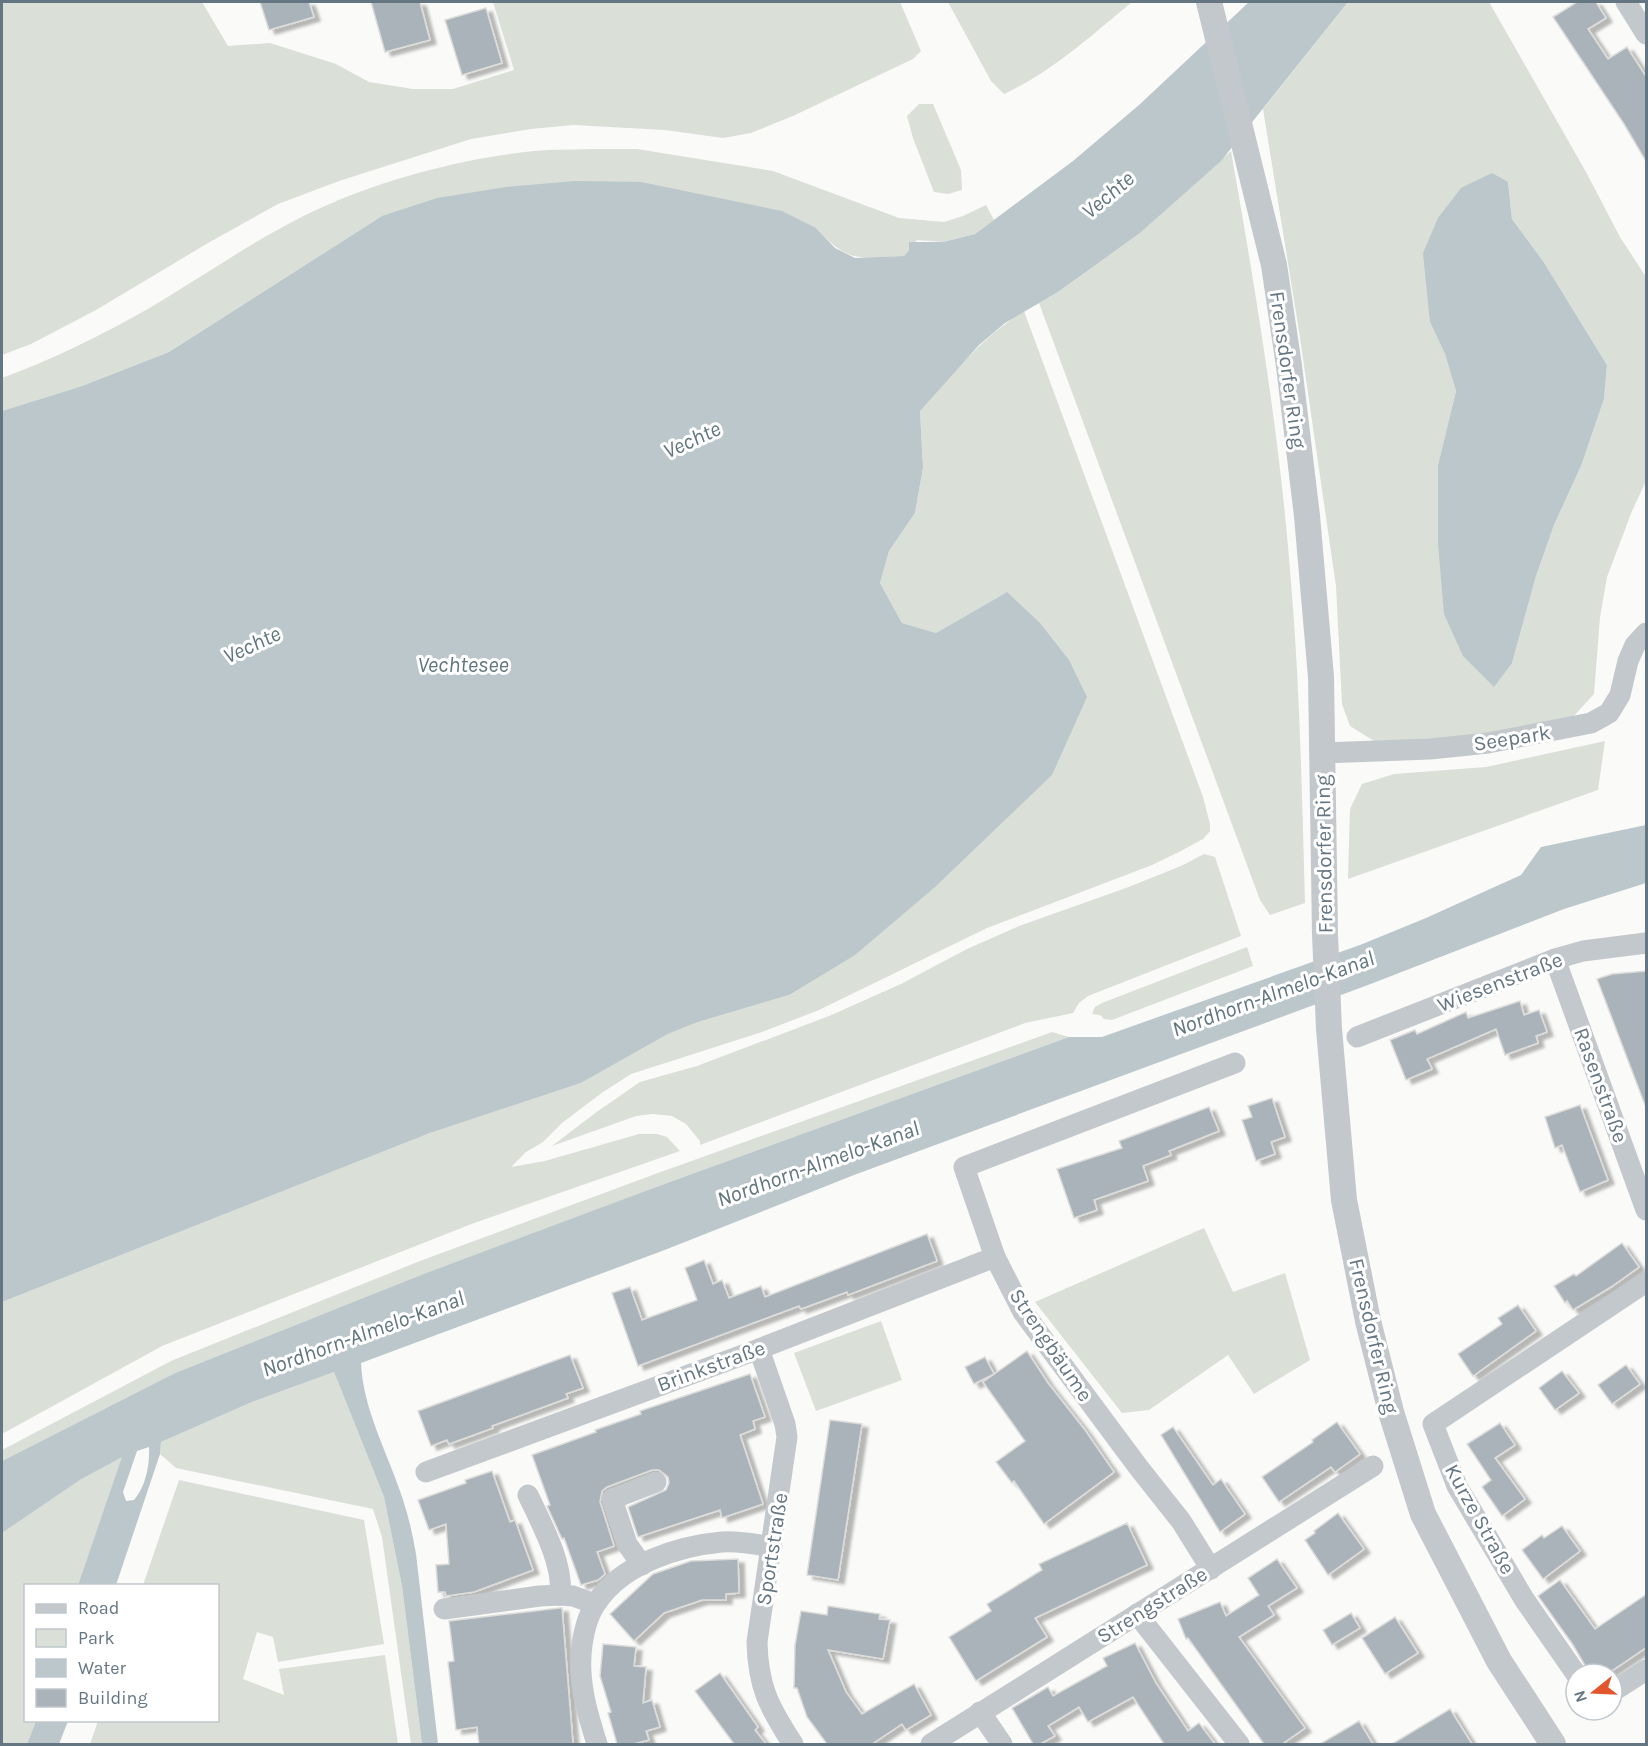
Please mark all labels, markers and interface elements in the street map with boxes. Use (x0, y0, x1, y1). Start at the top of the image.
water label: Vechte (1076, 166, 1140, 224)
street label: Frensdorfer Ring (1265, 290, 1311, 450)
water label: Vechte (659, 415, 725, 465)
water label: Vechte (219, 620, 285, 670)
water label: Vechtesee (417, 652, 509, 678)
street label: Seepark (1472, 720, 1552, 756)
street label: Frensdorfer Ring (1311, 774, 1337, 934)
water label: Nordhorn-Almelo-Kanal (1168, 945, 1378, 1043)
street label: Wiesenstraße (1434, 947, 1566, 1017)
street label: Rasenstraße (1569, 1024, 1633, 1146)
water label: Nordhorn-Almelo-Kanal (713, 1115, 923, 1213)
street label: Frensdorfer Ring (1344, 1256, 1404, 1416)
street label: Strengbäume (1005, 1284, 1097, 1406)
water label: Nordhorn-Almelo-Kanal (258, 1285, 468, 1383)
street label: Brinkstraße (654, 1335, 768, 1397)
street label: Kurze Straße (1440, 1460, 1520, 1578)
street label: Sportstraße (751, 1491, 793, 1607)
street label: Strengstraße (1093, 1562, 1211, 1648)
legend (24, 1584, 219, 1722)
text: Road (78, 1597, 119, 1619)
text: Park (78, 1627, 115, 1649)
text: Water (78, 1657, 126, 1679)
north arrow (1564, 1662, 1624, 1722)
text: Building (78, 1687, 148, 1709)
text: N (1569, 1688, 1591, 1705)

